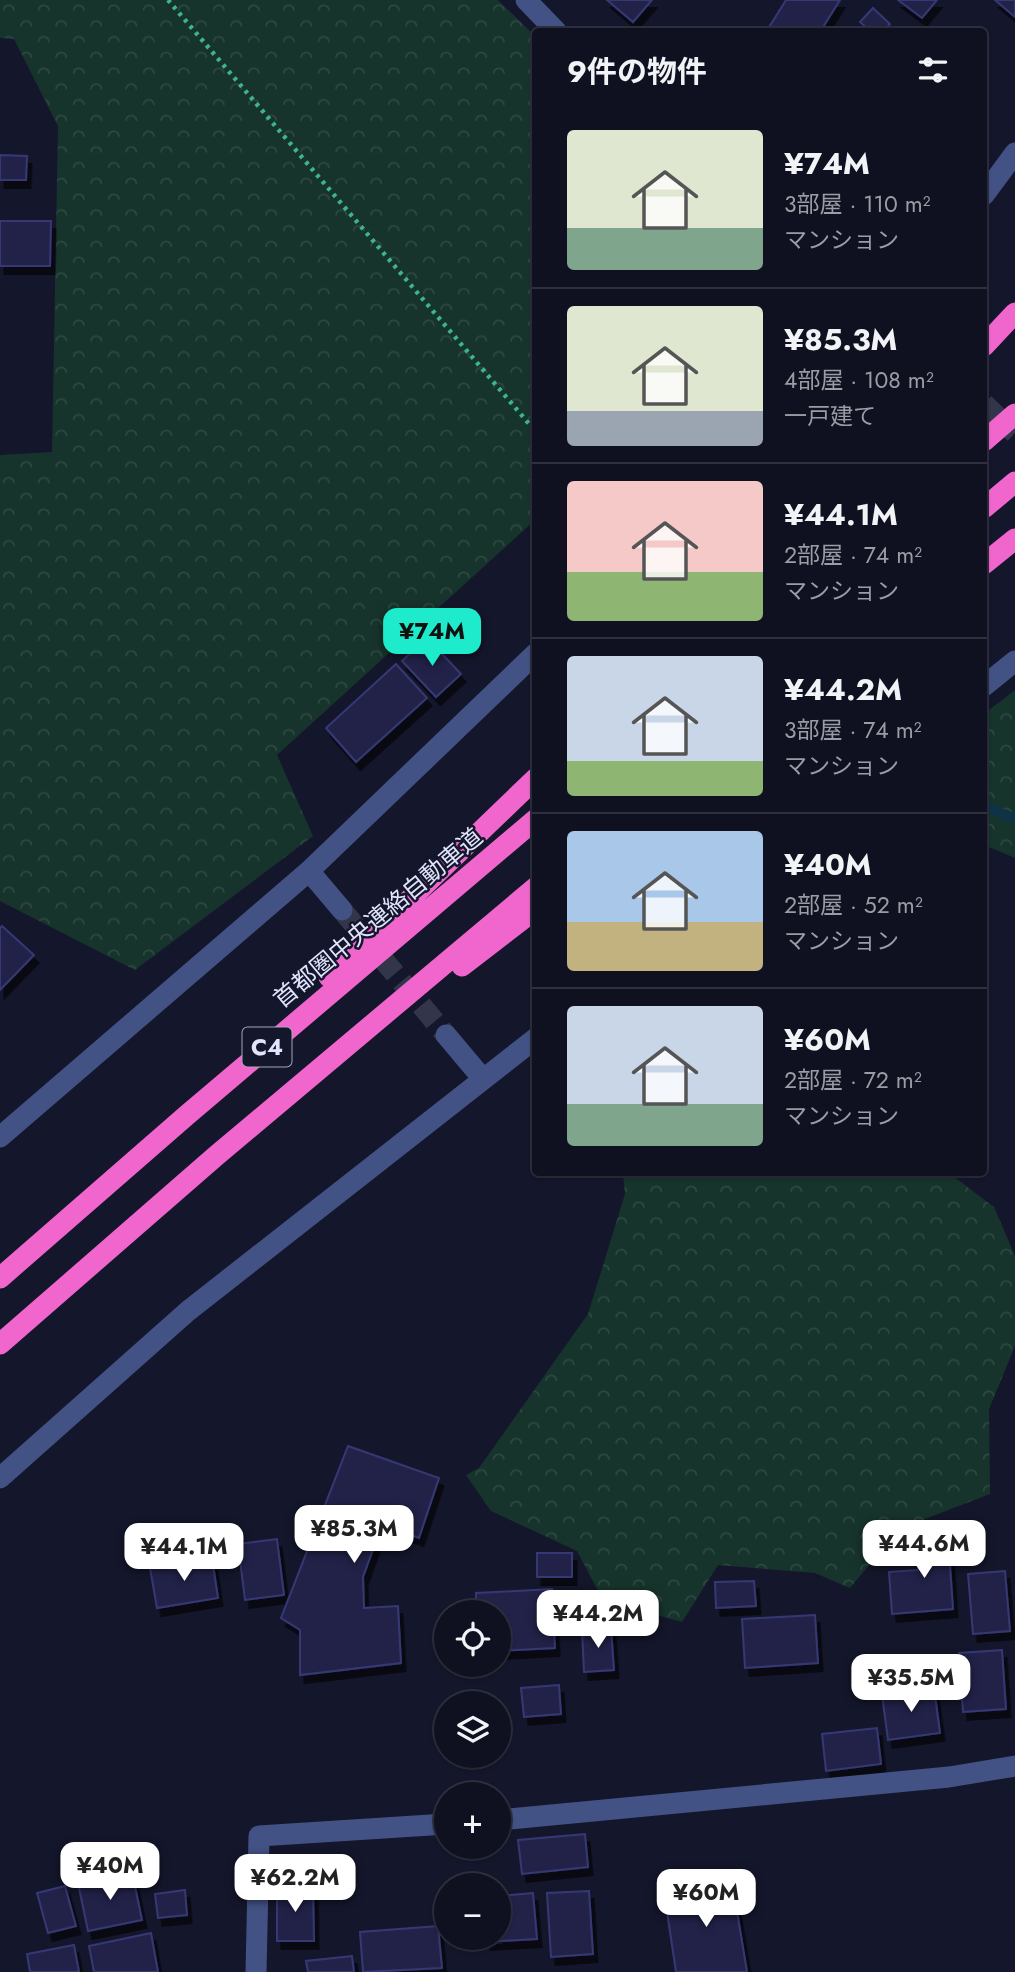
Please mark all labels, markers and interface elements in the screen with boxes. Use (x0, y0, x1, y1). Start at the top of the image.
text: 9件の物件 (567, 50, 707, 93)
icon: filters (914, 51, 952, 89)
text: ¥74M (784, 142, 870, 185)
icon: home (623, 158, 707, 242)
text: 3部屋 · 110 m² (784, 187, 931, 221)
text: マンション (784, 223, 899, 257)
text: ¥85.3M (784, 318, 897, 361)
icon: home (623, 334, 707, 418)
text: 4部屋 · 108 m² (784, 363, 934, 397)
text: 一戸建て (784, 399, 876, 433)
text: ¥44.1M (784, 493, 898, 536)
icon: home (623, 509, 707, 593)
text: 2部屋 · 74 m² (784, 538, 922, 572)
text: マンション (784, 574, 899, 608)
pin: ¥74M (391, 608, 473, 668)
text: ¥74M (399, 614, 465, 648)
text: ¥44.2M (784, 668, 902, 711)
icon: home (623, 684, 707, 768)
text: 3部屋 · 74 m² (784, 713, 922, 747)
text: マンション (784, 749, 899, 783)
street label: 首都圏中央連絡自動車道 (265, 819, 490, 1016)
text: ¥40M (784, 843, 872, 886)
icon: home (623, 859, 707, 943)
text: 2部屋 · 52 m² (784, 888, 923, 922)
text: マンション (784, 924, 899, 958)
text: ¥60M (784, 1018, 871, 1061)
road number: C4 (243, 1028, 292, 1066)
icon: home (623, 1034, 707, 1118)
text: 2部屋 · 72 m² (784, 1063, 922, 1097)
text: マンション (784, 1099, 899, 1133)
pin: ¥85.3M (297, 1506, 411, 1565)
text: ¥85.3M (311, 1511, 397, 1545)
pin: ¥44.6M (867, 1520, 981, 1580)
pin: ¥44.1M (127, 1524, 241, 1583)
text: ¥44.6M (879, 1526, 969, 1560)
text: ¥44.1M (140, 1529, 228, 1563)
pin: ¥44.2M (541, 1590, 655, 1650)
text: ¥44.2M (553, 1596, 643, 1630)
map controls (434, 1600, 511, 1950)
button: locate (434, 1600, 511, 1677)
pin: ¥35.5M (854, 1654, 968, 1714)
text: ¥35.5M (867, 1660, 955, 1694)
button: layers (434, 1691, 511, 1768)
button: + (434, 1782, 511, 1859)
pin: ¥40M (69, 1842, 151, 1902)
text: ¥40M (76, 1848, 144, 1882)
pin: ¥62.2M (238, 1854, 352, 1914)
text: ¥62.2M (251, 1860, 339, 1894)
pin: ¥60M (665, 1870, 747, 1929)
button: − (434, 1873, 511, 1950)
text: ¥60M (673, 1875, 739, 1909)

